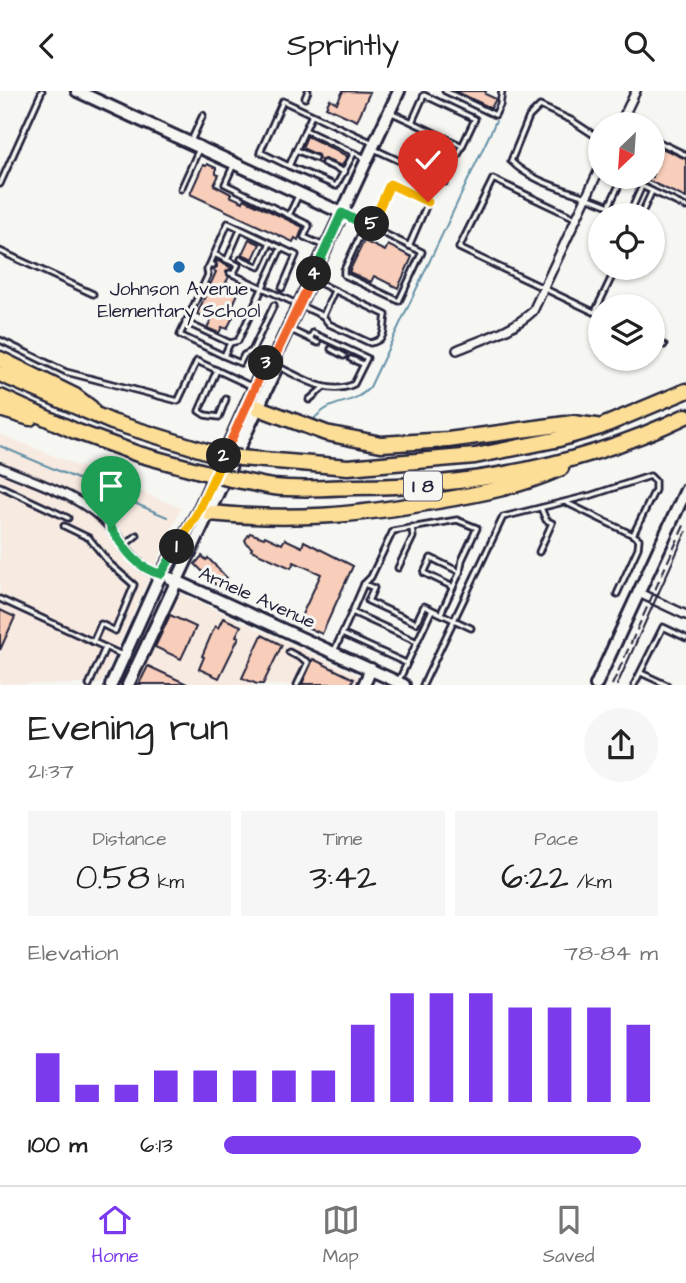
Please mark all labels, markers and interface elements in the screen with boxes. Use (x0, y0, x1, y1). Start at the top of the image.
text: Sprintly (287, 23, 399, 68)
icon: back (28, 27, 66, 65)
icon: search (620, 27, 658, 65)
north arrow (588, 112, 665, 189)
map controls (588, 112, 665, 371)
pin (398, 130, 458, 202)
icon: check (409, 141, 447, 179)
button: locate (588, 203, 665, 280)
pin: 5 (354, 207, 390, 241)
text: 5 (365, 210, 378, 237)
pin: 4 (296, 257, 332, 291)
marker: Johnson Avenue Elementary School (171, 259, 187, 275)
text: 4 (307, 260, 320, 287)
place label: Johnson Avenue Elementary School (98, 276, 260, 326)
button: layers (588, 294, 665, 371)
pin: 3 (248, 345, 284, 381)
text: 3 (261, 349, 270, 376)
pin: 2 (206, 439, 242, 473)
text: 2 (218, 442, 229, 469)
pin (81, 456, 141, 528)
icon: arrive (92, 467, 130, 505)
road number: I 8 (404, 471, 442, 501)
pin: 1 (160, 529, 194, 565)
text: 1 (175, 533, 178, 560)
street label: Arnele Avenue (194, 560, 320, 636)
text: Evening run (28, 703, 229, 755)
button: share (584, 708, 658, 782)
text: 21:37 (28, 755, 74, 787)
text: Distance (93, 826, 167, 853)
text: Time (323, 826, 363, 853)
text: Pace (534, 826, 578, 853)
text: 0.58 (75, 853, 150, 902)
text: 3:42 (309, 853, 377, 902)
text: 6:22 (501, 853, 569, 902)
text: km (150, 869, 184, 896)
text: /km (569, 869, 612, 896)
text: Elevation (28, 937, 119, 969)
text: 78–84 m (564, 937, 658, 969)
text: 100 m (28, 1129, 87, 1161)
text: 6:13 (140, 1129, 173, 1161)
tab: Home (91, 1201, 139, 1270)
tab: Map (322, 1201, 360, 1270)
tab: Saved (543, 1201, 594, 1270)

